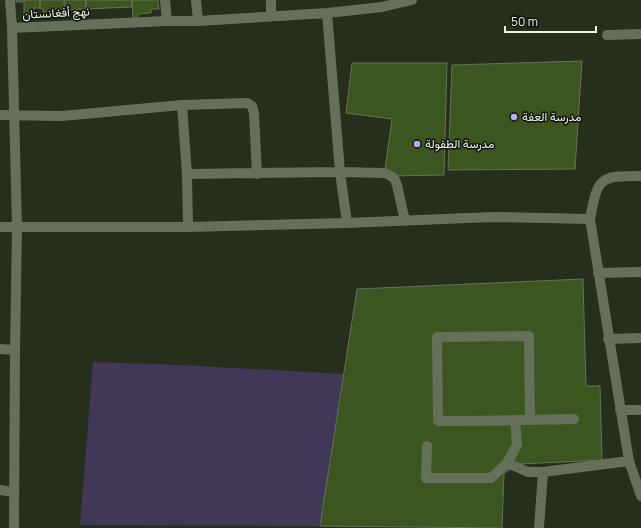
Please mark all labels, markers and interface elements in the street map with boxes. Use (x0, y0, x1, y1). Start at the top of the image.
street label: نهج أفغانستان (22, 2, 90, 24)
scale bar (505, 8, 596, 34)
text: 50 m (511, 13, 538, 30)
place label: مدرسة العفة (522, 108, 581, 125)
marker: مدرسة العفة (509, 112, 519, 122)
place label: مدرسة الطفولة (425, 135, 494, 152)
marker: مدرسة الطفولة (412, 139, 422, 149)

